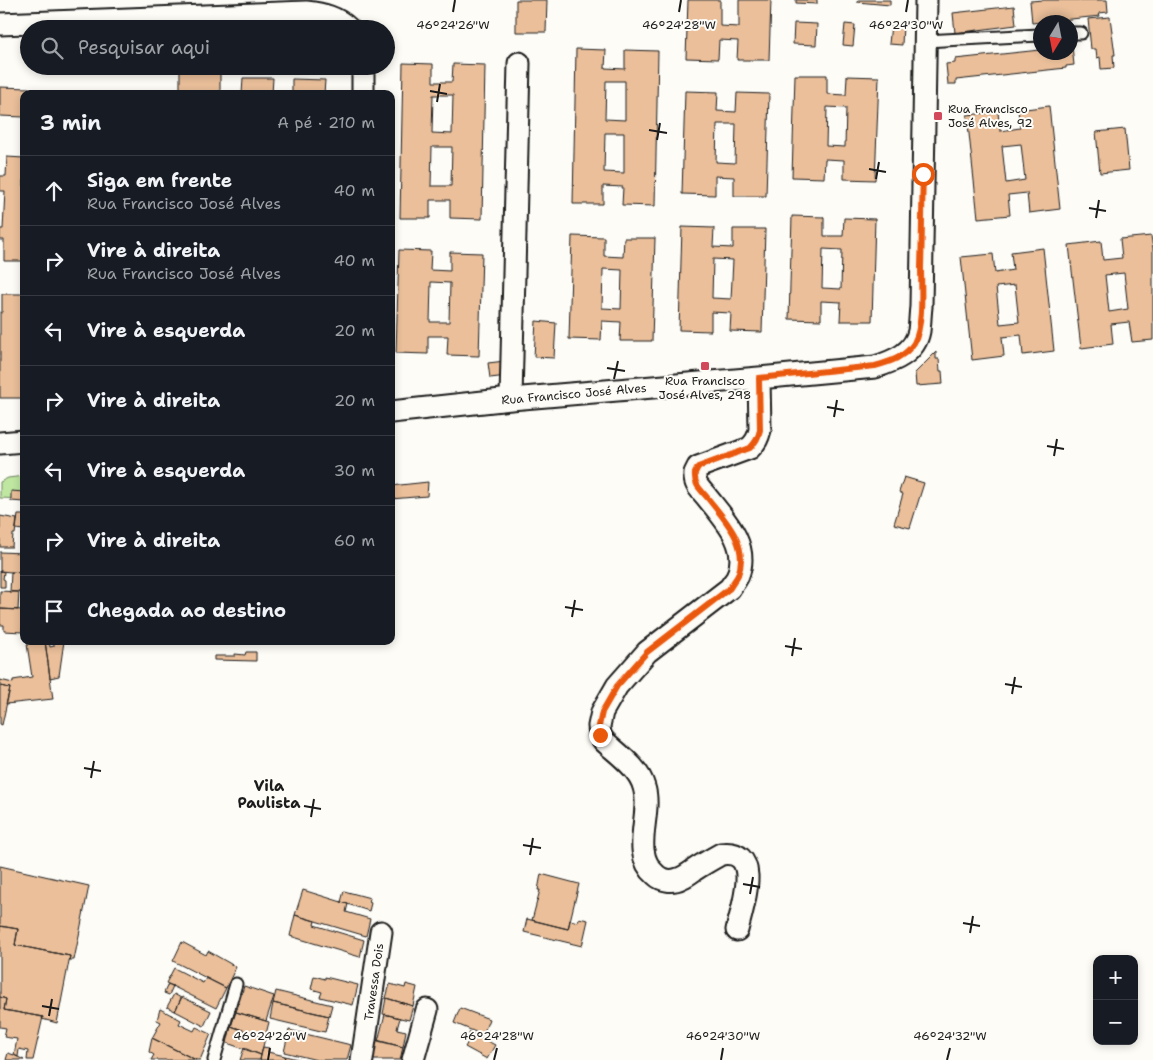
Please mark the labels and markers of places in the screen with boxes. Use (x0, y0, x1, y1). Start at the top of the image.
place label: Rua Francisco José Alves, 92 (948, 101, 1033, 131)
marker: Rua Francisco José Alves, 92 (932, 110, 944, 122)
marker: Rua Francisco José Alves, 298 (699, 360, 711, 372)
place label: Rua Francisco José Alves, 298 (659, 373, 751, 403)

